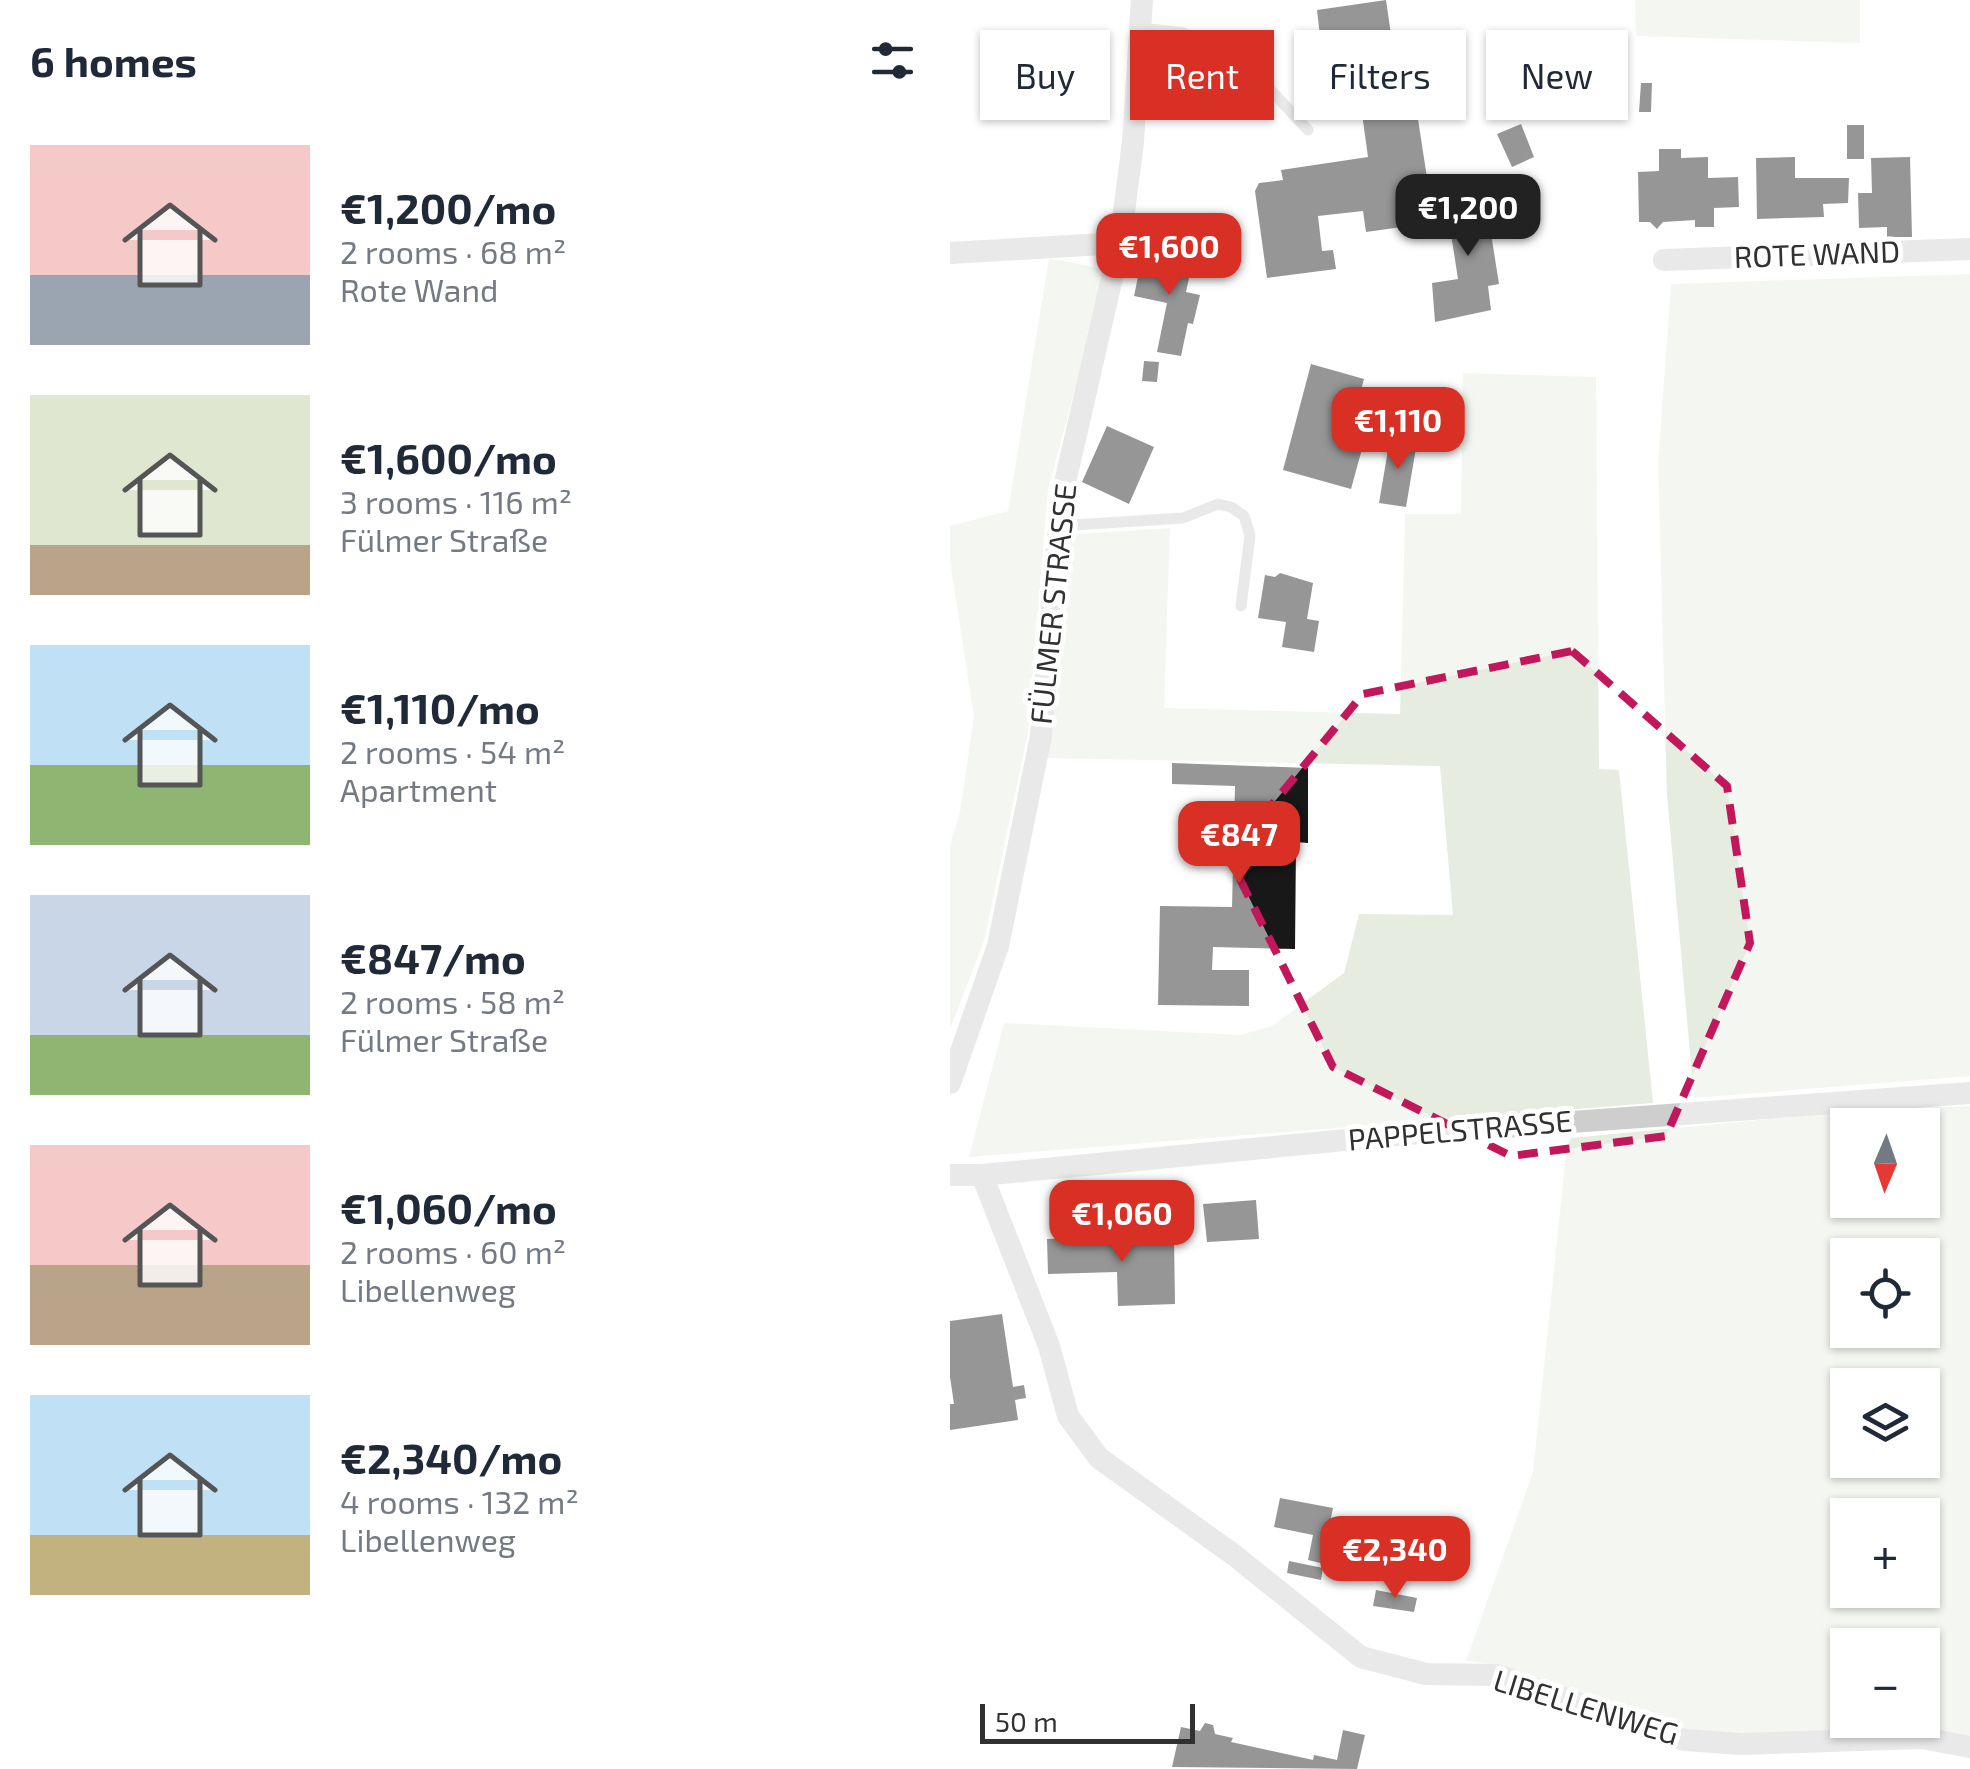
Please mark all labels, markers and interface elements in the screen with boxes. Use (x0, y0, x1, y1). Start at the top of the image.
chip: Buy (980, 30, 1110, 120)
chip: Rent (1130, 30, 1274, 120)
chip: Filters (1294, 30, 1466, 120)
chip: New (1486, 30, 1628, 120)
icon: filters (865, 33, 920, 88)
text: 6 homes (30, 35, 197, 85)
pin: €1,200 (1387, 174, 1549, 259)
text: €1,200/mo (340, 182, 556, 232)
icon: home (110, 185, 230, 305)
text: €1,200 (1417, 187, 1519, 225)
pin: €1,600 (1088, 213, 1250, 298)
text: €1,600 (1118, 226, 1220, 264)
text: 2 rooms · 68 m² (340, 232, 566, 270)
street label: ROTE WAND (1733, 232, 1901, 274)
text: Rote Wand (340, 270, 498, 308)
pin: €1,110 (1317, 387, 1479, 472)
text: €1,110 (1354, 400, 1442, 438)
text: €1,600/mo (340, 432, 557, 482)
icon: home (110, 435, 230, 555)
text: 3 rooms · 116 m² (340, 482, 572, 520)
street label: FÜLMER STRASSE (1021, 482, 1083, 726)
text: Fülmer Straße (340, 520, 548, 558)
text: €1,110/mo (340, 682, 540, 732)
icon: home (110, 685, 230, 805)
text: 2 rooms · 54 m² (340, 732, 565, 770)
text: Apartment (340, 770, 497, 808)
pin: €847 (1180, 801, 1298, 886)
text: €847 (1200, 814, 1278, 852)
text: €847/mo (340, 932, 526, 982)
icon: home (110, 935, 230, 1055)
text: 2 rooms · 58 m² (340, 982, 565, 1020)
text: Fülmer Straße (340, 1020, 548, 1058)
street label: PAPPELSTRASSE (1346, 1101, 1573, 1157)
north arrow (1830, 1108, 1940, 1218)
map controls (1830, 1108, 1940, 1738)
pin: €1,060 (1041, 1180, 1203, 1265)
text: €1,060/mo (340, 1182, 557, 1232)
icon: home (110, 1185, 230, 1305)
text: €1,060 (1071, 1193, 1173, 1231)
text: 2 rooms · 60 m² (340, 1232, 566, 1270)
button: locate (1830, 1238, 1940, 1348)
text: Libellenweg (340, 1270, 516, 1308)
button: layers (1830, 1368, 1940, 1478)
text: €2,340/mo (340, 1432, 562, 1482)
icon: home (110, 1435, 230, 1555)
text: 4 rooms · 132 m² (340, 1482, 579, 1520)
button: + (1830, 1498, 1940, 1608)
pin: €2,340 (1314, 1516, 1476, 1601)
text: Libellenweg (340, 1520, 516, 1558)
text: €2,340 (1342, 1529, 1448, 1567)
button: − (1830, 1628, 1940, 1738)
street label: LIBELLENWEG (1490, 1661, 1683, 1751)
scale bar (980, 1699, 1195, 1744)
text: 50 m (995, 1704, 1058, 1738)

